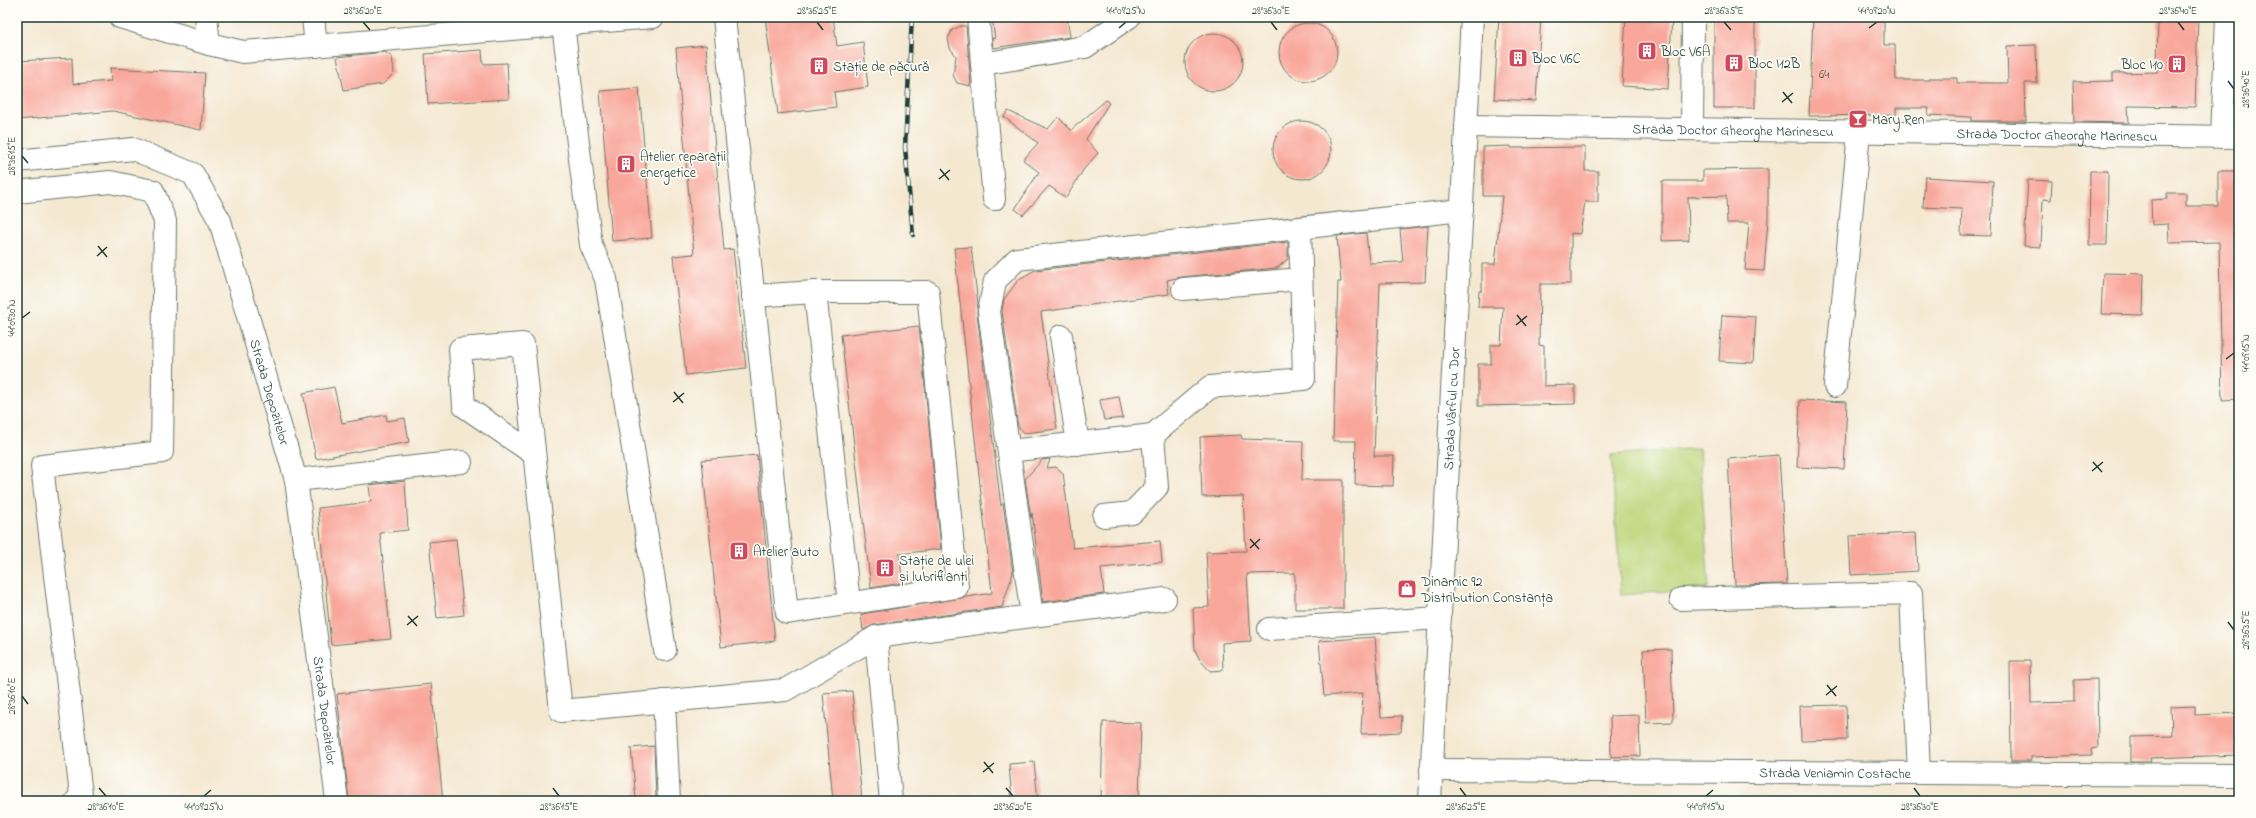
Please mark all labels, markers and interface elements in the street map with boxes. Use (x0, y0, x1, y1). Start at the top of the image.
text: 28°36'20"E (344, 4, 382, 19)
text: 28°36'25"E (797, 4, 837, 19)
text: 44°09'25"N (1106, 4, 1146, 19)
text: 28°36'30"E (1252, 4, 1290, 19)
text: 28°36'35"E (1704, 4, 1744, 19)
text: 44°09'20"N (1858, 4, 1896, 19)
text: 28°36'40"E (2159, 4, 2197, 19)
building icon: Bloc V6A (1636, 40, 1658, 62)
place label: Bloc V6A (1660, 42, 1710, 63)
building icon: Bloc V6C (1507, 47, 1529, 69)
place label: Bloc V6C (1531, 49, 1581, 70)
building icon: Bloc I12B (1723, 52, 1745, 74)
building icon: Bloc I10 (2166, 53, 2188, 75)
place label: Bloc I12B (1747, 54, 1800, 75)
building icon: Stație de păcură (808, 55, 830, 77)
place label: Bloc I10 (2120, 55, 2163, 76)
place label: Stație de păcură (833, 57, 929, 78)
house number: 64 (1819, 66, 1829, 84)
text: 28°36'40"E (2239, 70, 2254, 108)
bar icon: Mary Ren (1847, 108, 1869, 130)
place label: Mary Ren (1872, 110, 1925, 132)
street label: Strada Doctor Gheorghe Marinescu (1632, 119, 1834, 143)
street label: Strada Doctor Gheorghe Marinescu (1956, 124, 2158, 148)
text: 28°36'15"E (5, 137, 20, 175)
place label: Atelier reparații energetice (640, 147, 726, 185)
building icon: Atelier reparații energetice (615, 153, 637, 175)
text: 44°09'30"N (5, 299, 20, 336)
text: 44°09'15"N (2239, 334, 2254, 372)
street label: Strada Depozitelor (243, 337, 294, 448)
street label: Strada Vârful cu Dor (1439, 346, 1466, 471)
building icon: Atelier auto (728, 540, 750, 562)
place label: Atelier auto (753, 542, 819, 563)
place label: Stație de ulei și lubrifianți (899, 551, 974, 588)
building icon: Stație de ulei și lubrifianți (874, 557, 896, 579)
place label: Dinamic 92 Distribution Constanța (1420, 572, 1553, 609)
shop icon: Dinamic 92 Distribution Constanța (1396, 578, 1418, 600)
text: 28°36'35"E (2239, 610, 2254, 650)
street label: Strada Depozitelor (307, 655, 341, 767)
text: 28°36'10"E (5, 678, 20, 714)
street label: Strada Veniamin Costache (1759, 763, 1912, 785)
text: 28°36'10"E (88, 800, 124, 815)
text: 44°09'25"N (184, 800, 224, 815)
text: 28°36'15"E (540, 800, 578, 815)
text: 28°36'20"E (994, 800, 1032, 815)
text: 28°36'25"E (1446, 800, 1486, 815)
text: 44°09'15"N (1687, 800, 1725, 815)
text: 28°36'30"E (1901, 800, 1939, 815)

